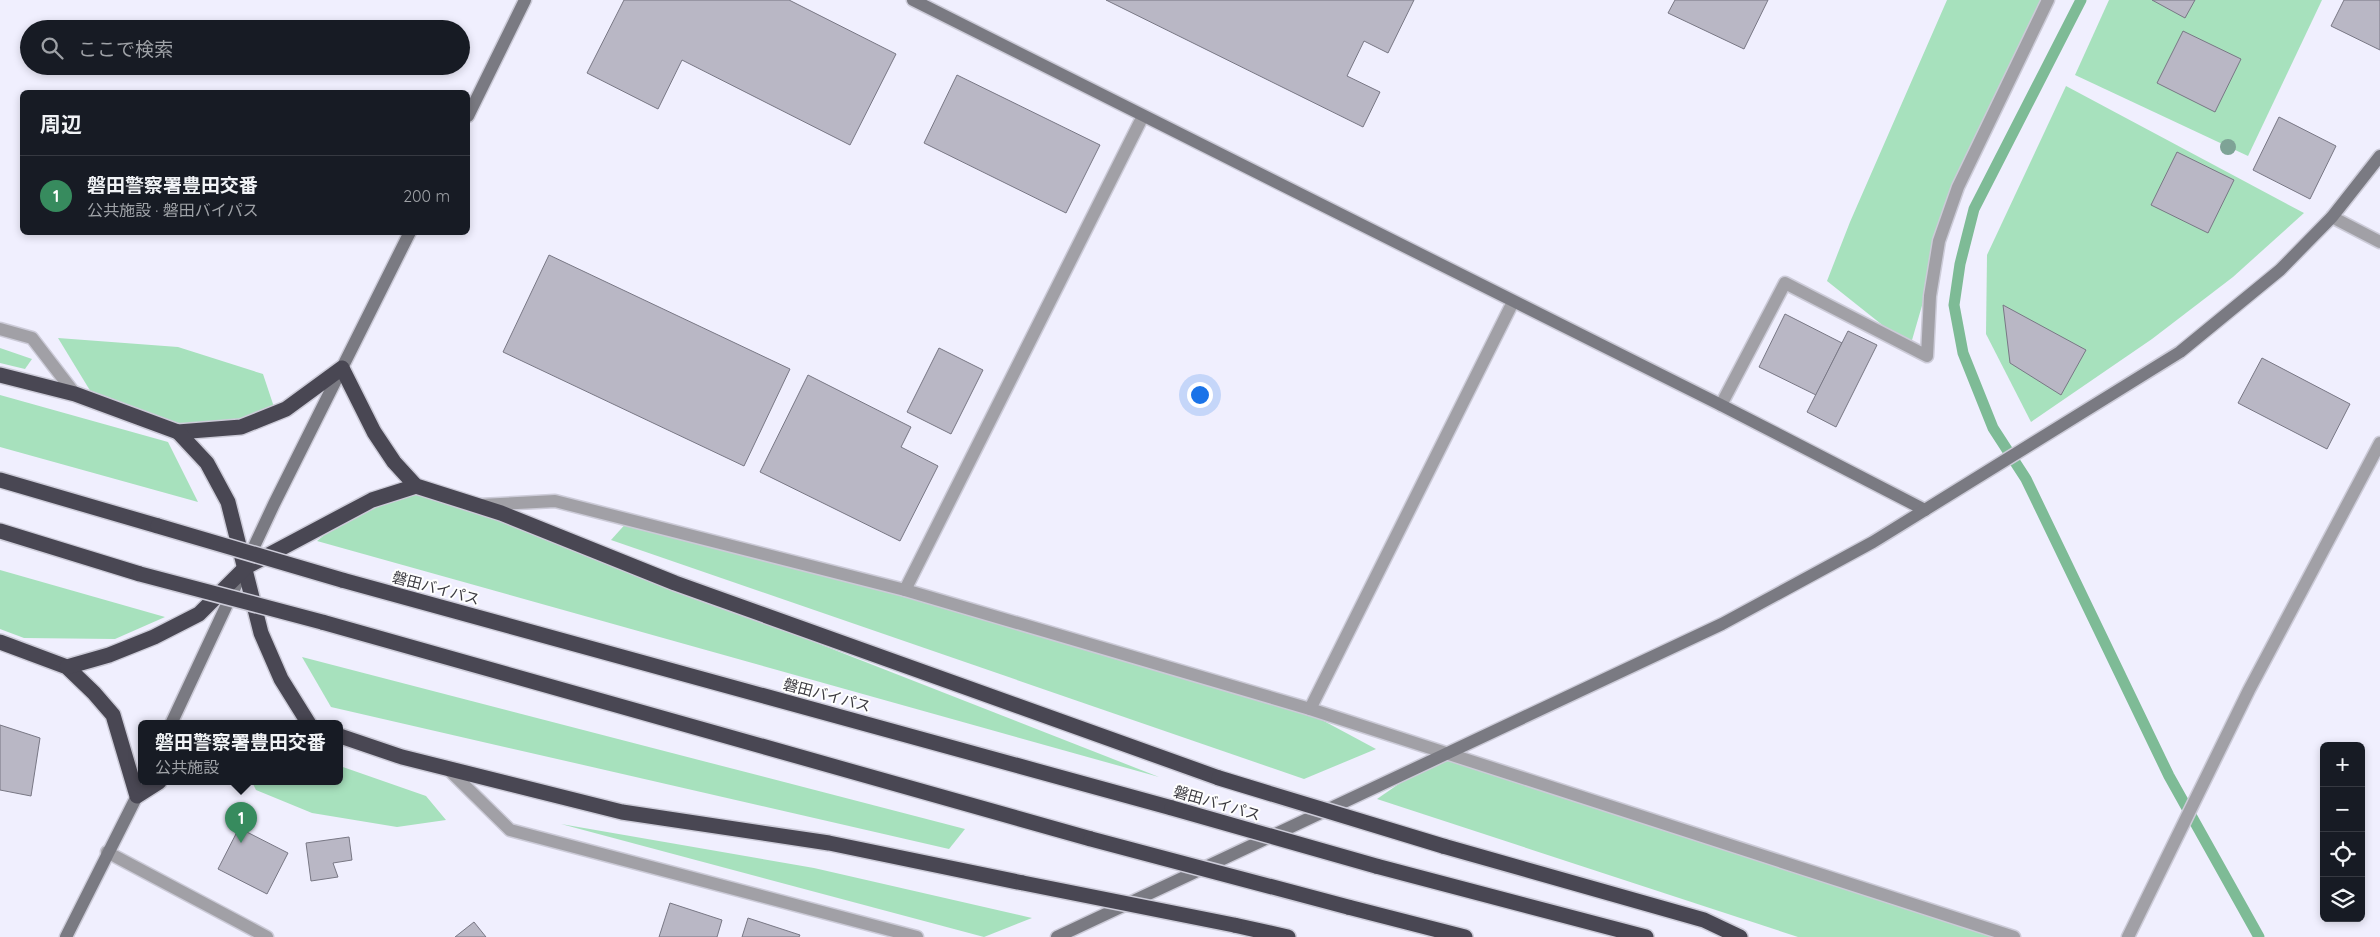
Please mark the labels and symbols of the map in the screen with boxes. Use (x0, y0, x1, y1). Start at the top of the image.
your location (1187, 382, 1213, 408)
street label: 磐田バイパス (390, 567, 482, 609)
street label: 磐田バイパス (781, 674, 873, 716)
street label: 磐田バイパス (1171, 782, 1263, 824)
pin: 1 (225, 802, 257, 843)

